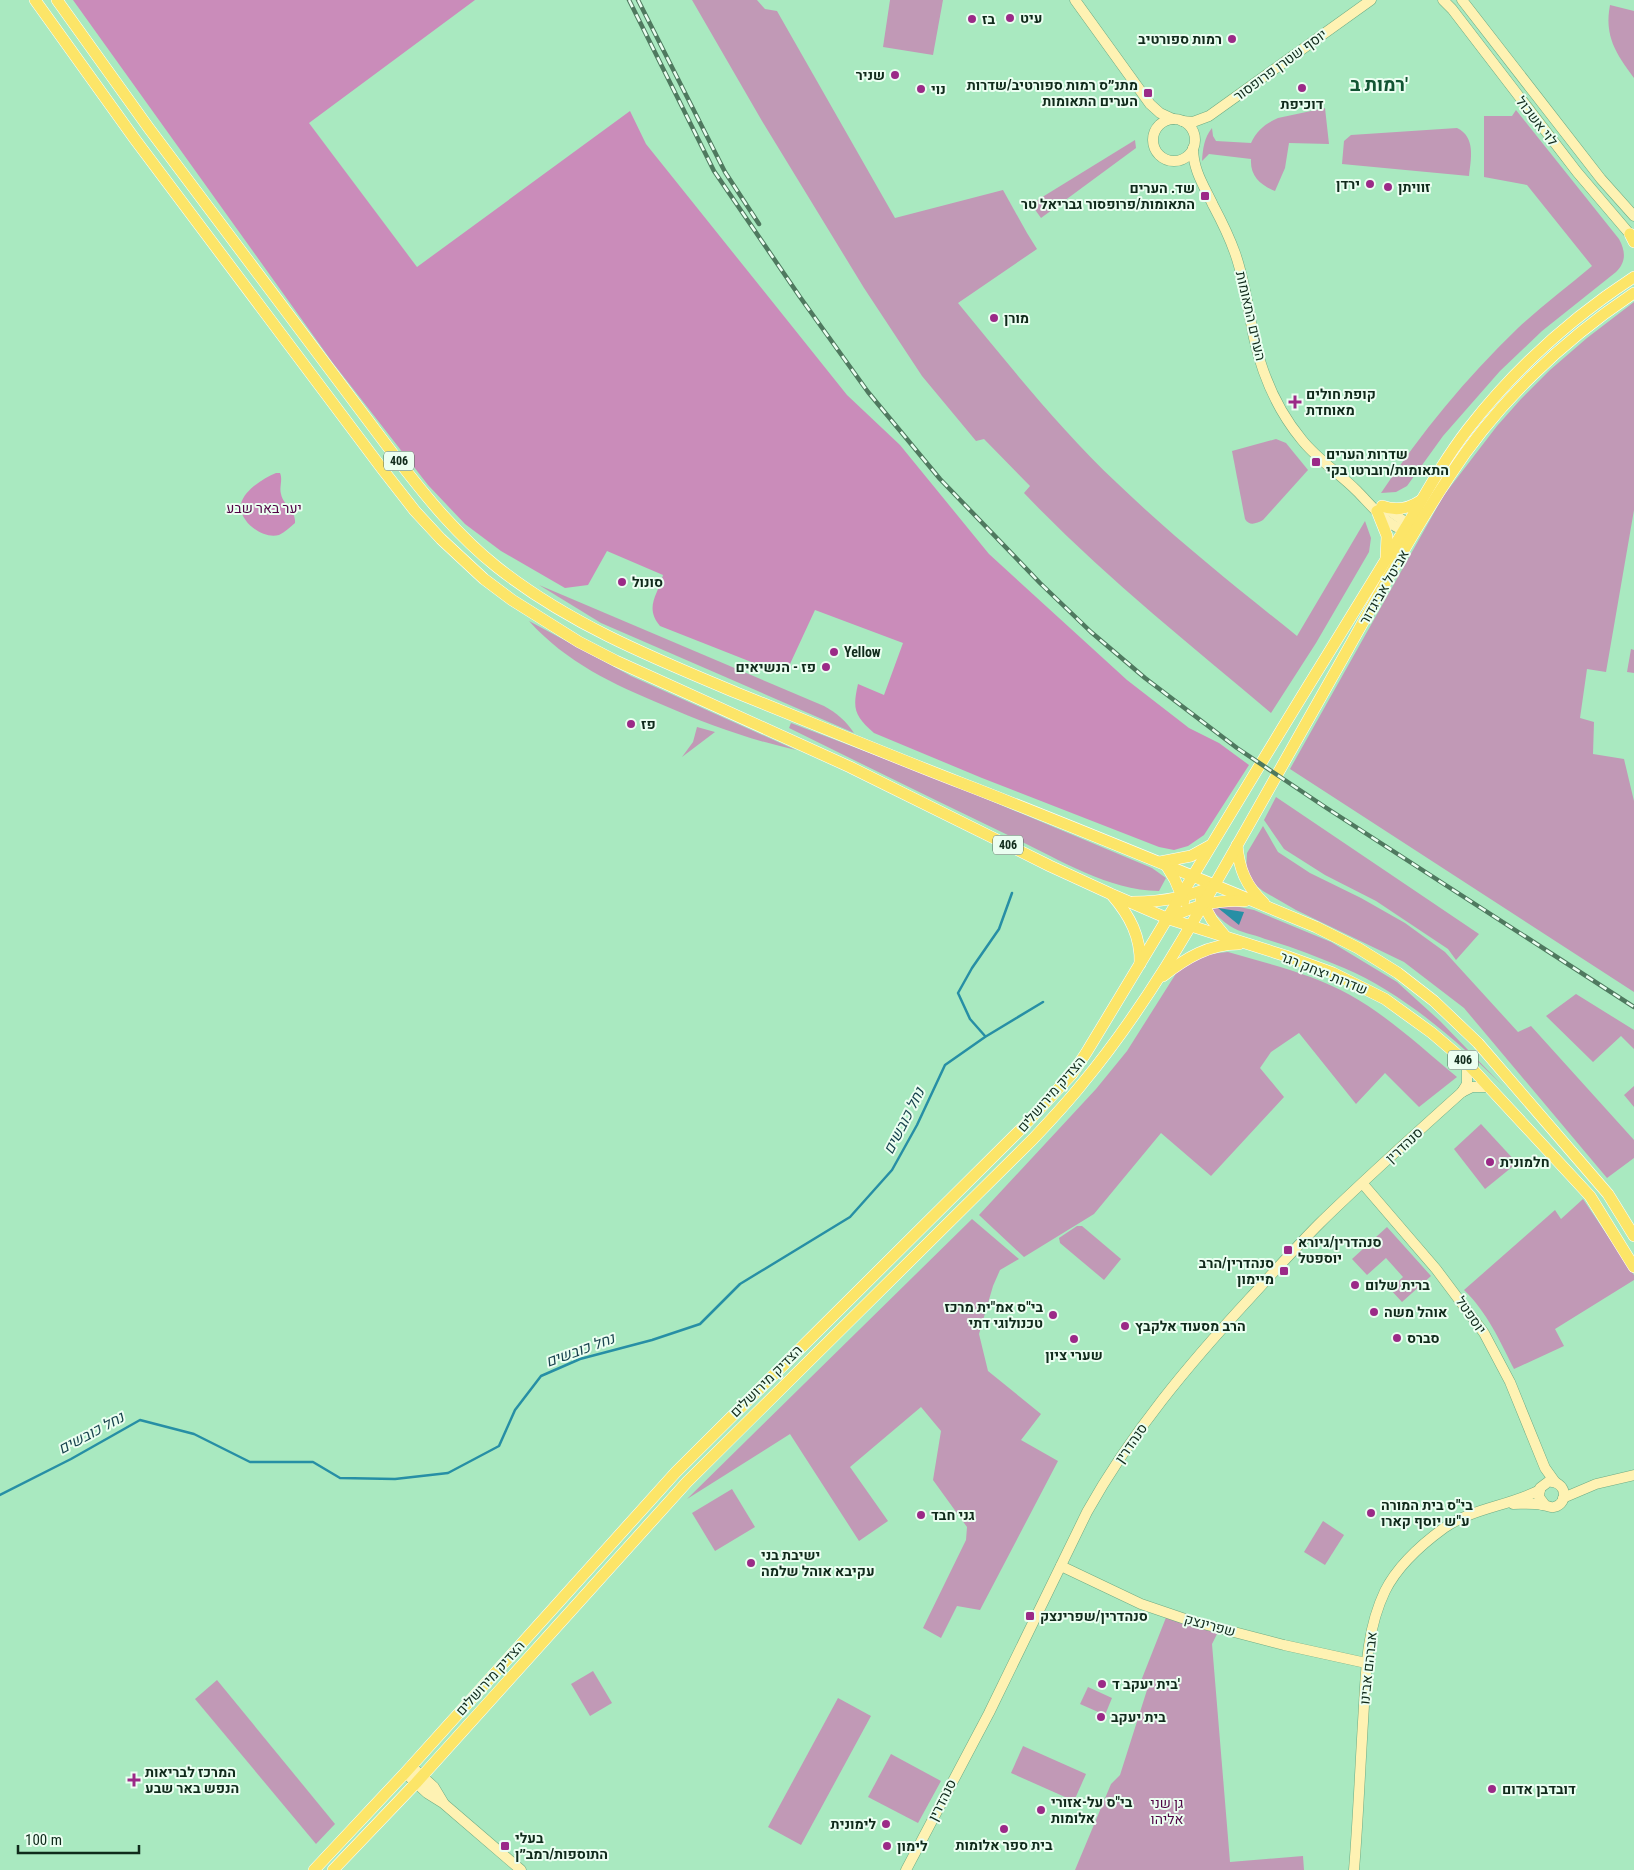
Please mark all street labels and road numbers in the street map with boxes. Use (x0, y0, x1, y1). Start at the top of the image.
street label: יוסף שטרן פרופסור (1230, 26, 1330, 104)
street label: לוי אשכול (1513, 93, 1561, 149)
street label: הערים התאומות (1233, 270, 1269, 362)
road number: 406 (384, 452, 414, 471)
street label: אביטל אביגדור (1356, 547, 1412, 627)
road number: 406 (993, 836, 1023, 854)
street label: שדרות יצחק רגר (1278, 948, 1370, 998)
road number: 406 (1448, 1050, 1478, 1070)
street label: הצדיק מירושלים (1014, 1053, 1088, 1135)
street label: סנהדרין (1382, 1124, 1426, 1166)
street label: יוספטל (1452, 1293, 1490, 1337)
street label: הצדיק מירושלים (727, 1342, 805, 1420)
street label: סנהדרין (1112, 1420, 1150, 1466)
street label: שפרינצק (1183, 1610, 1237, 1640)
street label: אברהם אבינו (1356, 1631, 1380, 1705)
street label: הצדיק מירושלים (452, 1637, 528, 1719)
street label: סנהדרין (925, 1776, 959, 1824)

